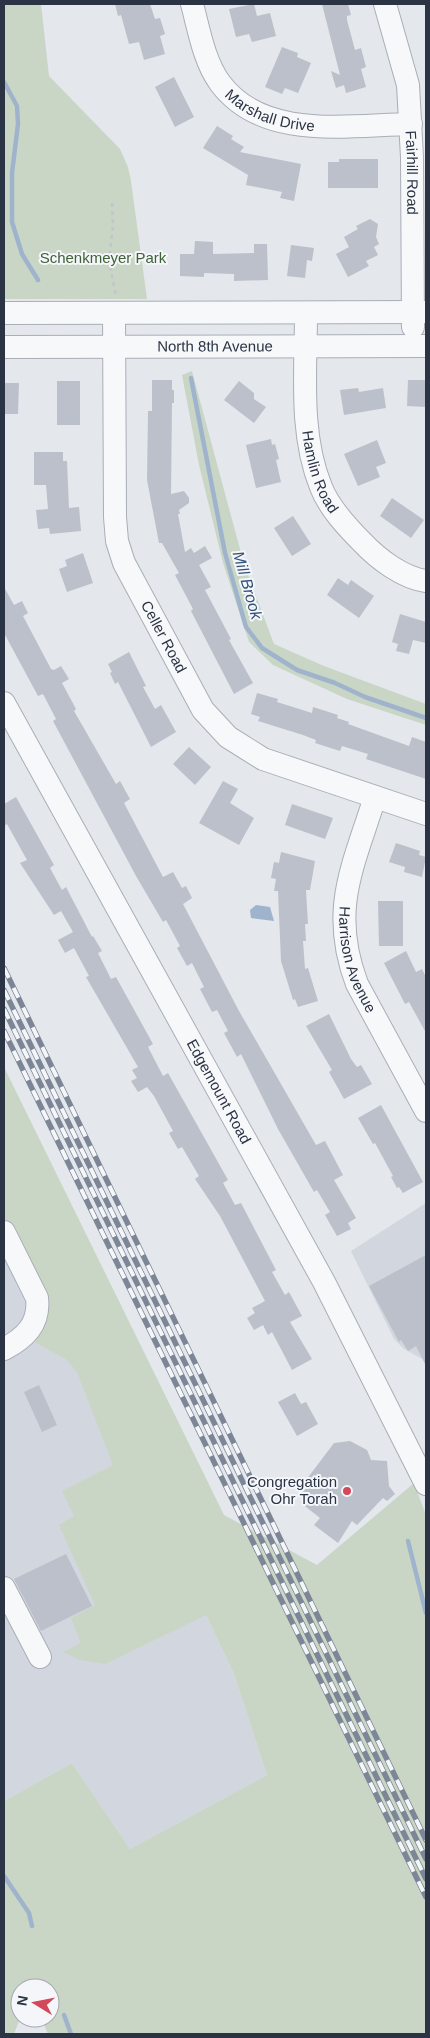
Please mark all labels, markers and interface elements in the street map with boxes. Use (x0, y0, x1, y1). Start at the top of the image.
street label: Marshall Drive (222, 86, 315, 134)
street label: Fairhill Road (403, 130, 421, 215)
park label: Schenkmeyer Park (40, 249, 167, 266)
street label: North 8th Avenue (157, 337, 273, 355)
street label: Hamlin Road (299, 429, 342, 516)
water label: Mill Brook (230, 549, 266, 622)
street label: Celler Road (138, 598, 190, 676)
street label: Harrison Avenue (336, 906, 380, 1015)
street label: Edgemount Road (184, 1036, 255, 1147)
place label: Congregation Ohr Torah (247, 1473, 337, 1507)
marker: Congregation Ohr Torah (341, 1485, 353, 1497)
north arrow (10, 1978, 60, 2028)
text: N (13, 1994, 31, 2007)

